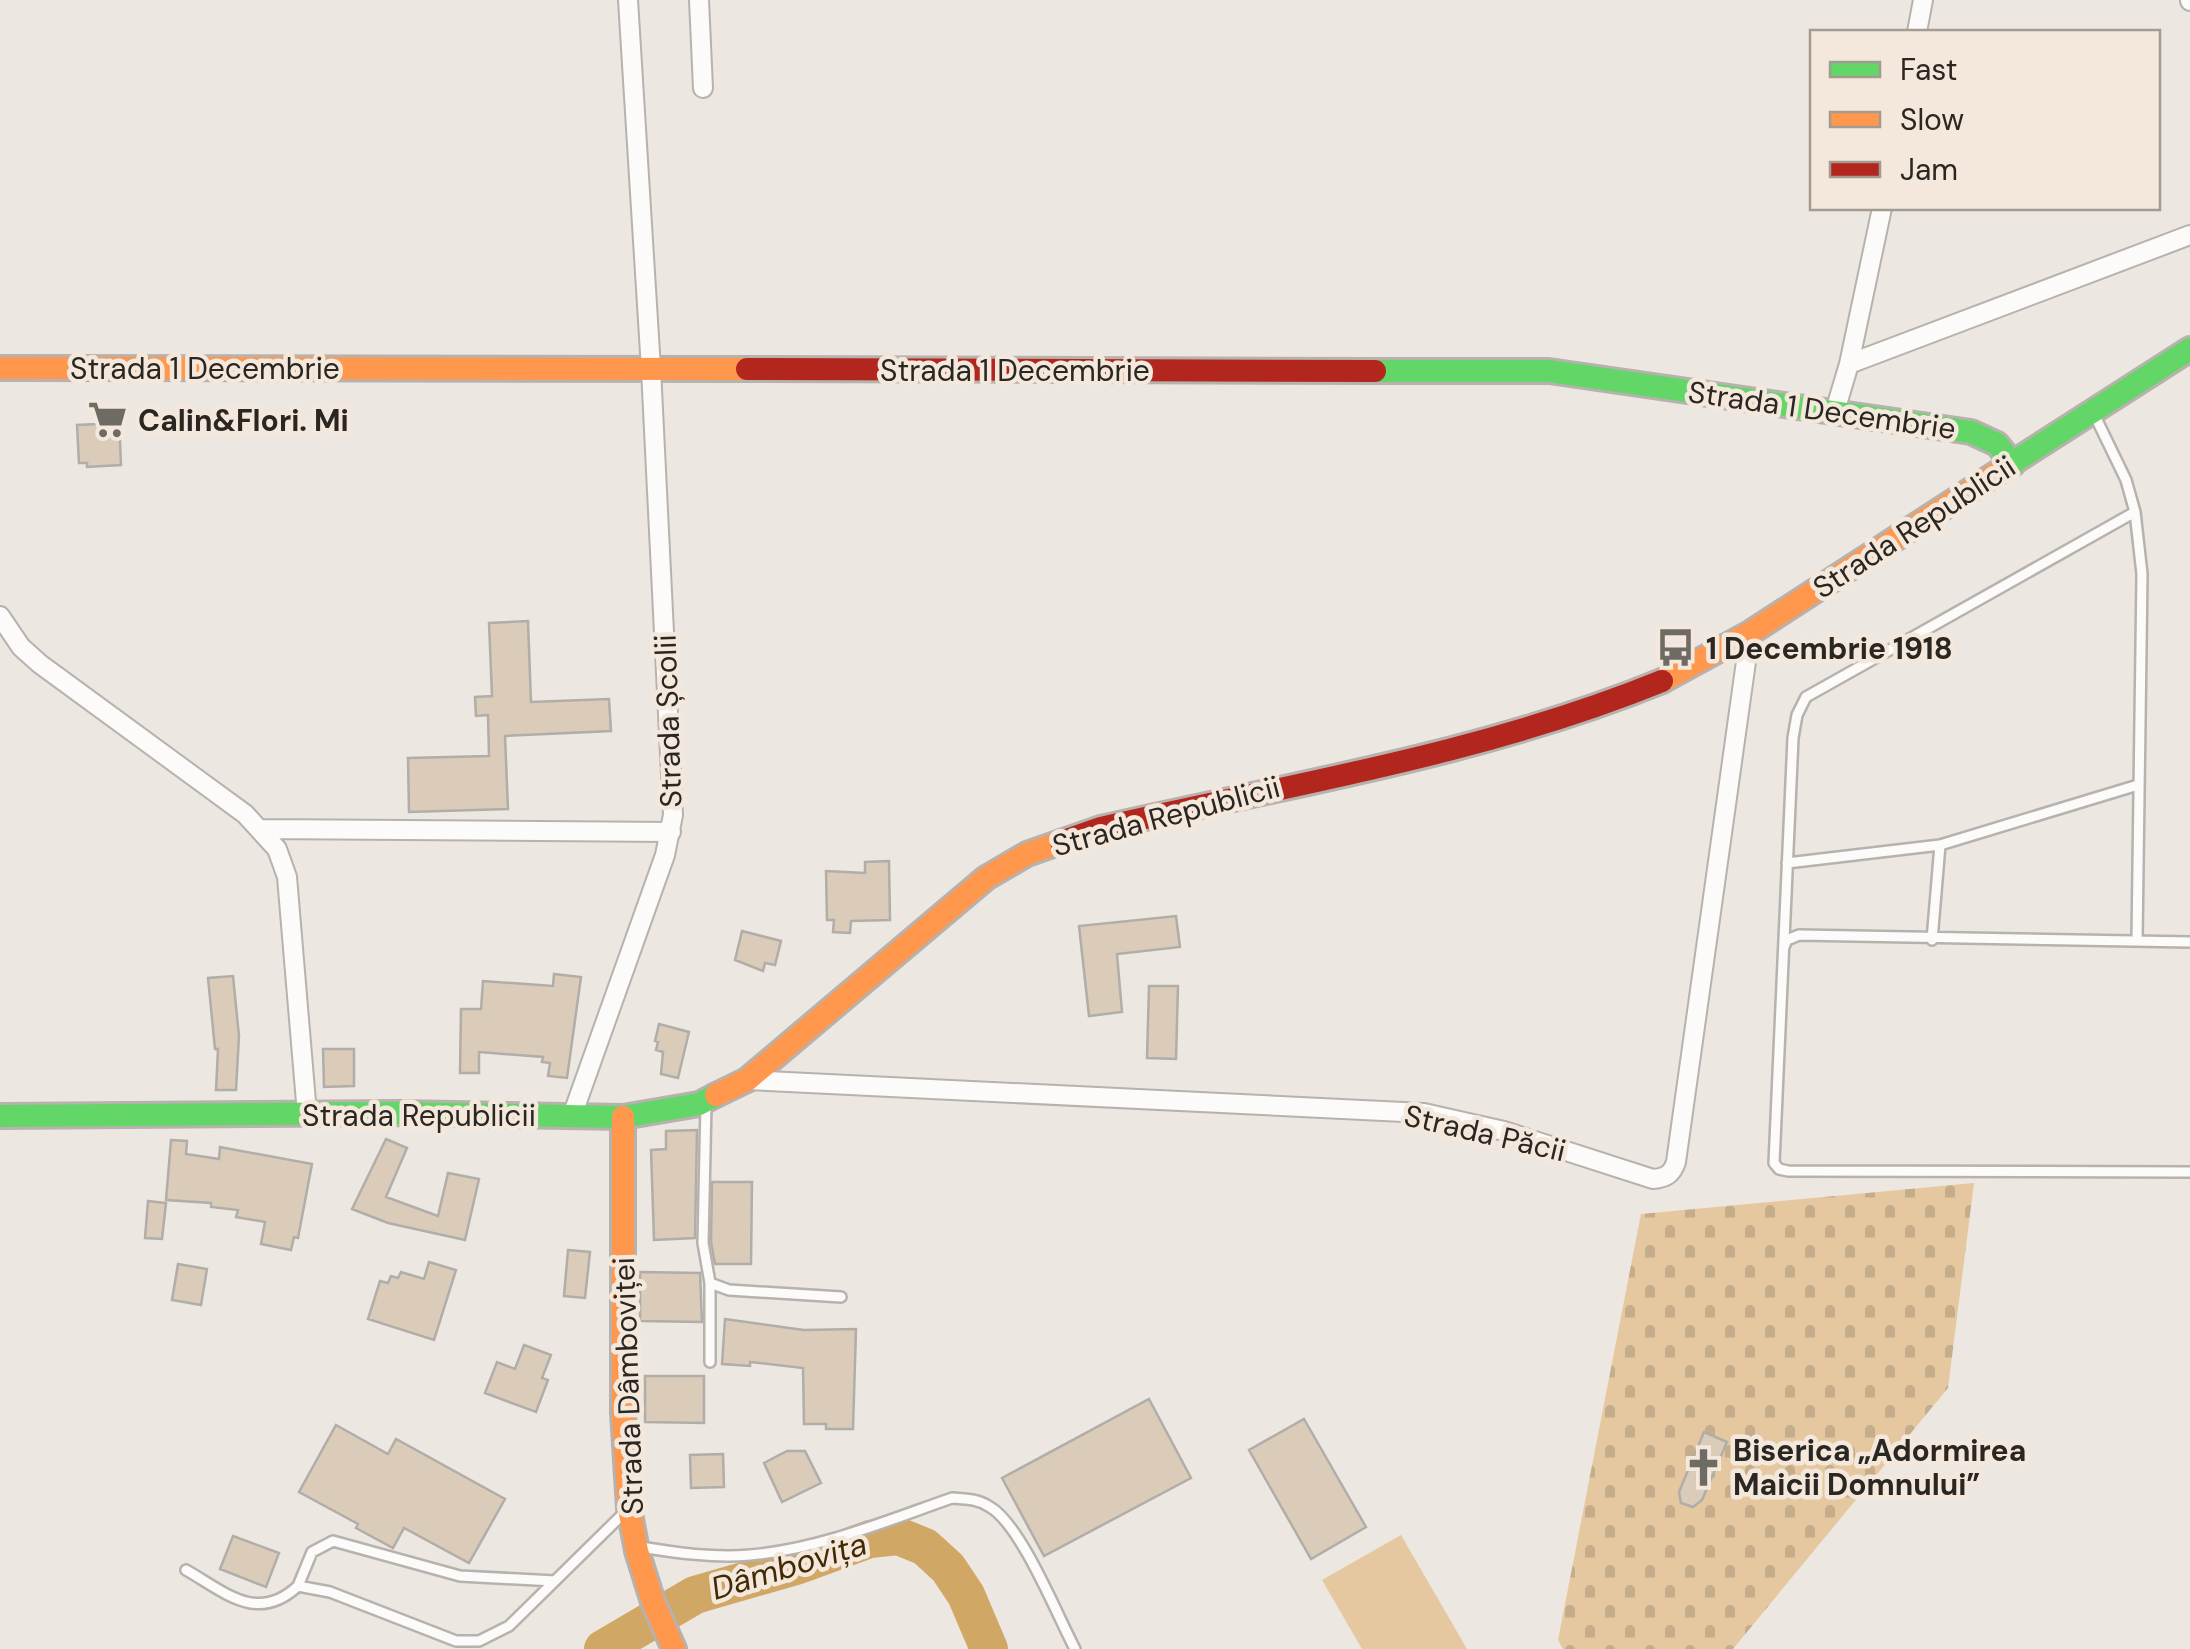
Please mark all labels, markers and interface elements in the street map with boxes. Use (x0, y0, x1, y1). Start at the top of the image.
legend (1810, 30, 2160, 210)
text: Fast (1900, 50, 1958, 89)
text: Slow (1900, 100, 1964, 139)
text: Jam (1900, 150, 1958, 189)
street label: Strada 1 Decembrie (70, 349, 340, 388)
street label: Strada 1 Decembrie (880, 351, 1150, 390)
street label: Strada 1 Decembrie (1686, 372, 1958, 448)
supermarket icon: Calin&Flori. Mi (87, 399, 129, 441)
place label: Calin&Flori. Mi (138, 401, 349, 440)
street label: Strada Republicii (1805, 447, 2023, 607)
bus stop icon: 1 Decembrie 1918 (1655, 627, 1697, 669)
place label: 1 Decembrie 1918 (1706, 629, 1953, 668)
street label: Strada Școlii (645, 634, 691, 808)
street label: Strada Republicii (1048, 767, 1284, 865)
street label: Strada Republicii (302, 1096, 536, 1135)
street label: Strada Păcii (1401, 1096, 1569, 1170)
street label: Strada Dâmboviței (604, 1256, 652, 1516)
place label: Biserica „Adormirea Maicii Domnului” (1733, 1431, 2026, 1504)
church icon: Biserica „Adormirea Maicii Domnului” (1682, 1446, 1724, 1488)
water label: Dâmbovița (706, 1522, 872, 1610)

